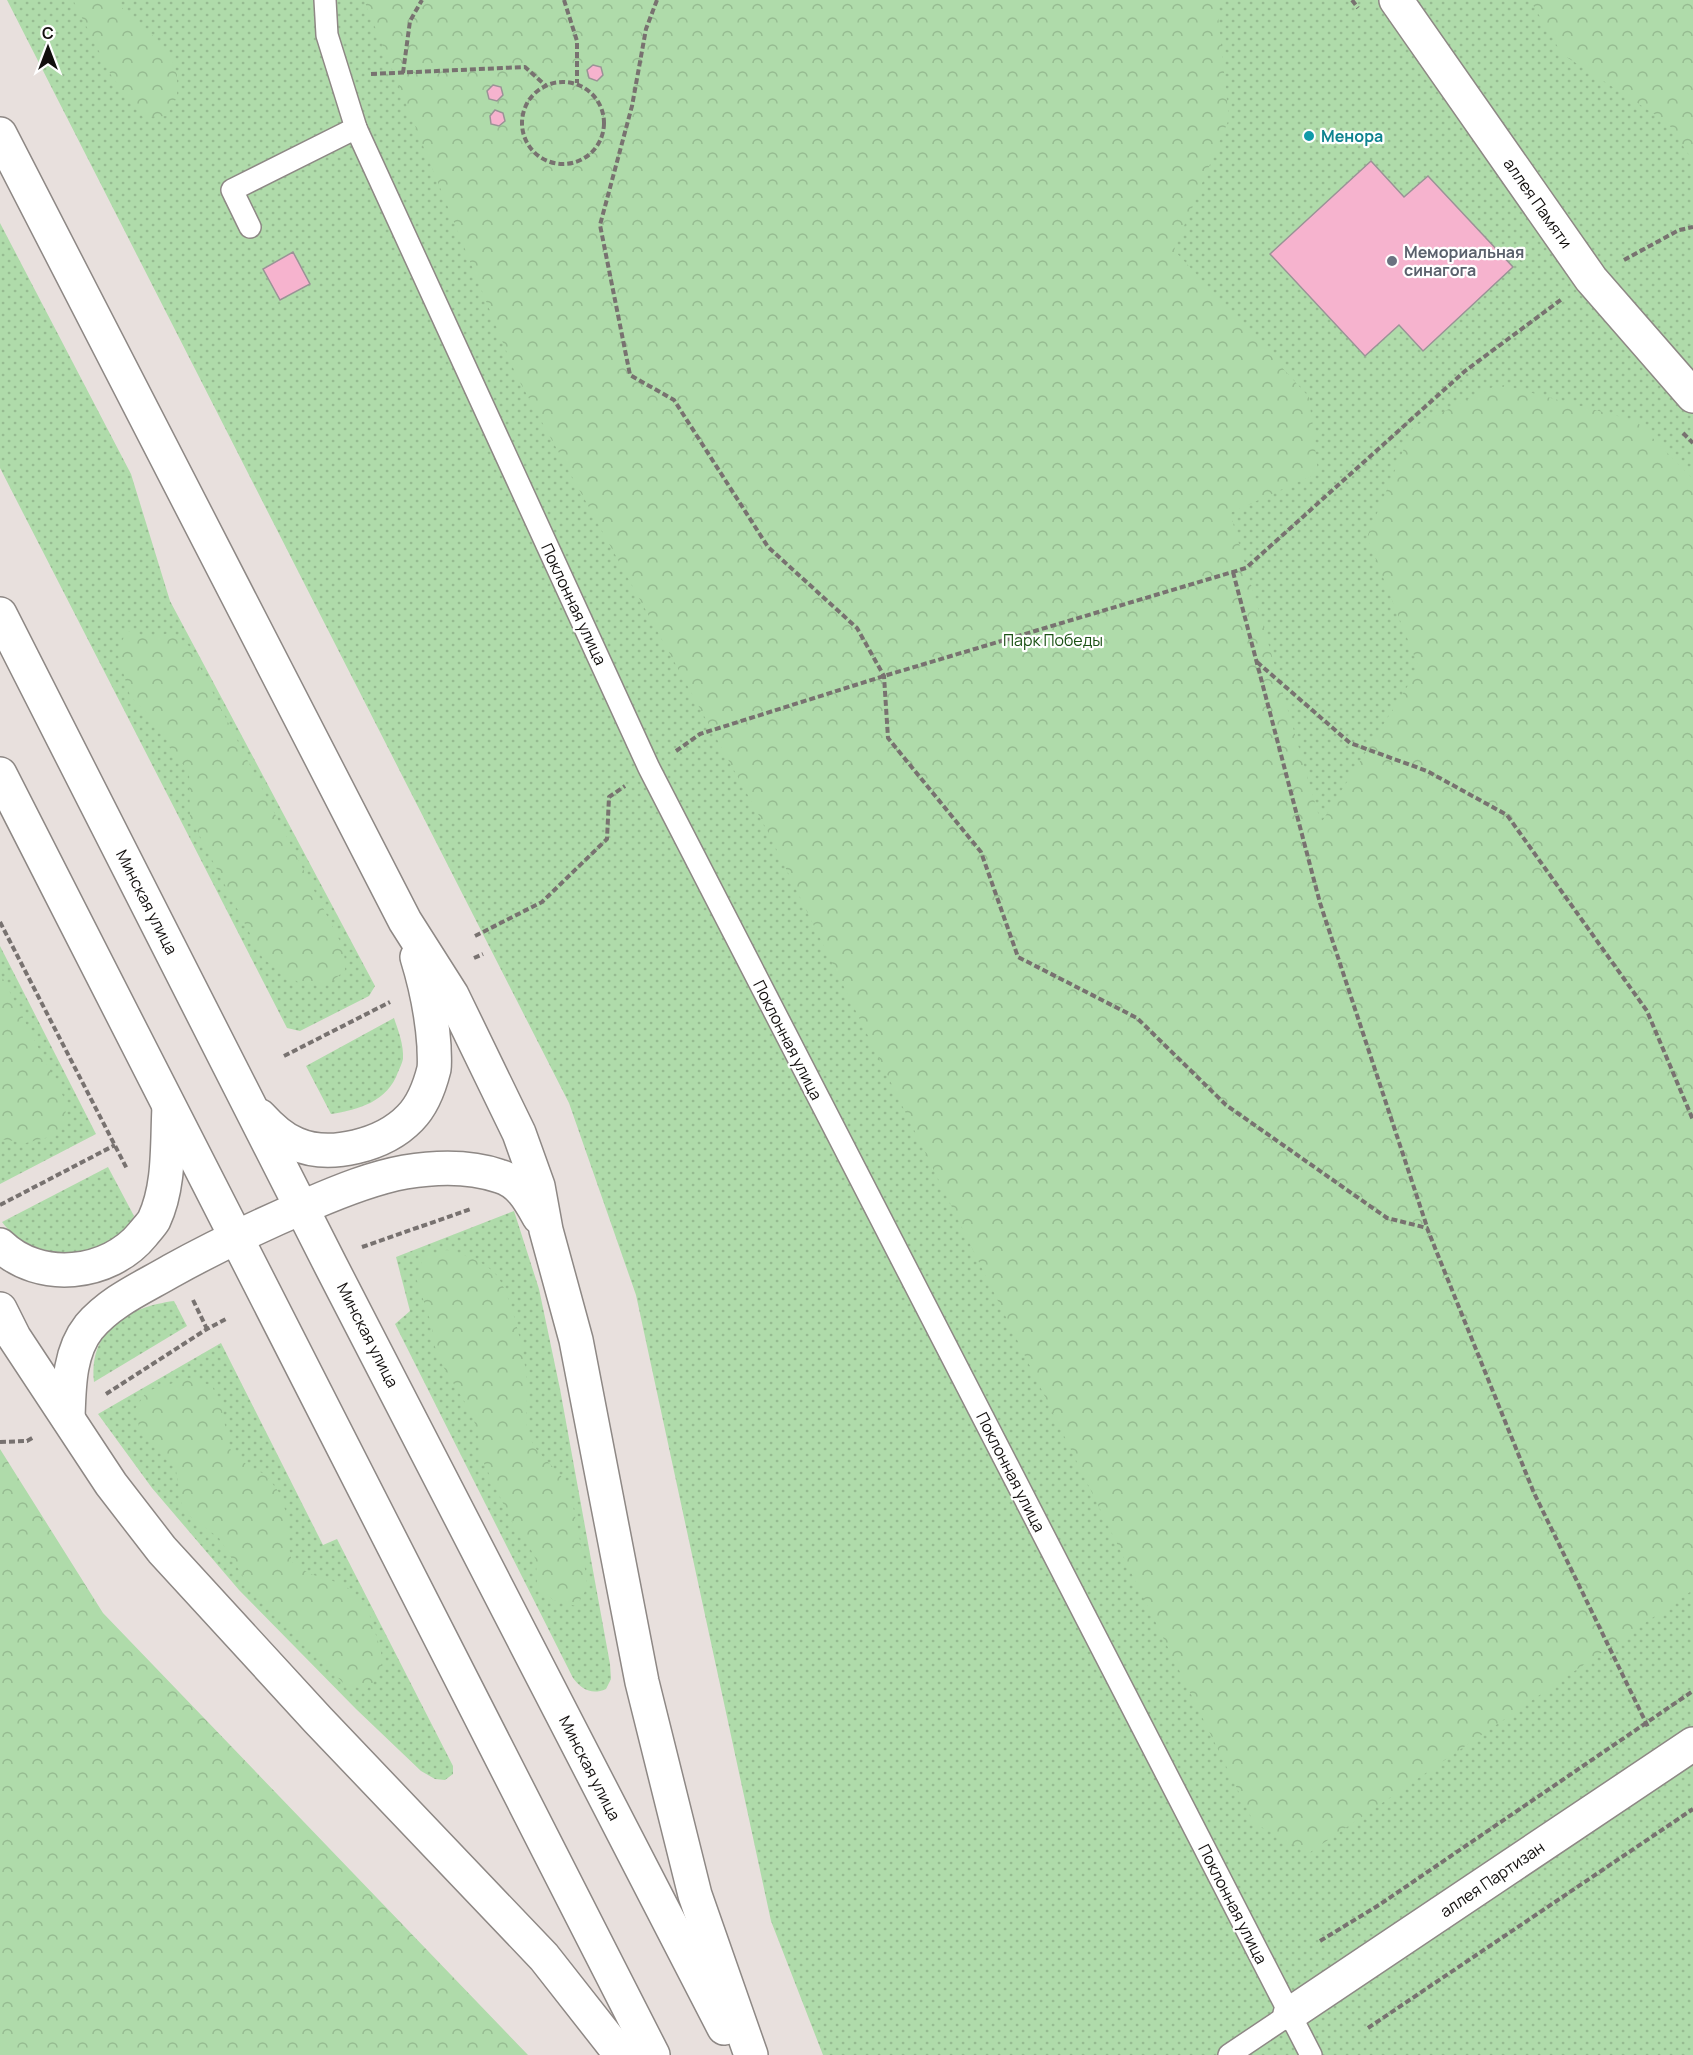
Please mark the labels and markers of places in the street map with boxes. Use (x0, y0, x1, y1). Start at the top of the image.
place label: Менора (1321, 125, 1383, 147)
marker: Менора (1302, 129, 1316, 143)
place label: Мемориальная синагога (1404, 241, 1524, 281)
marker: Мемориальная синагога (1385, 254, 1399, 268)

